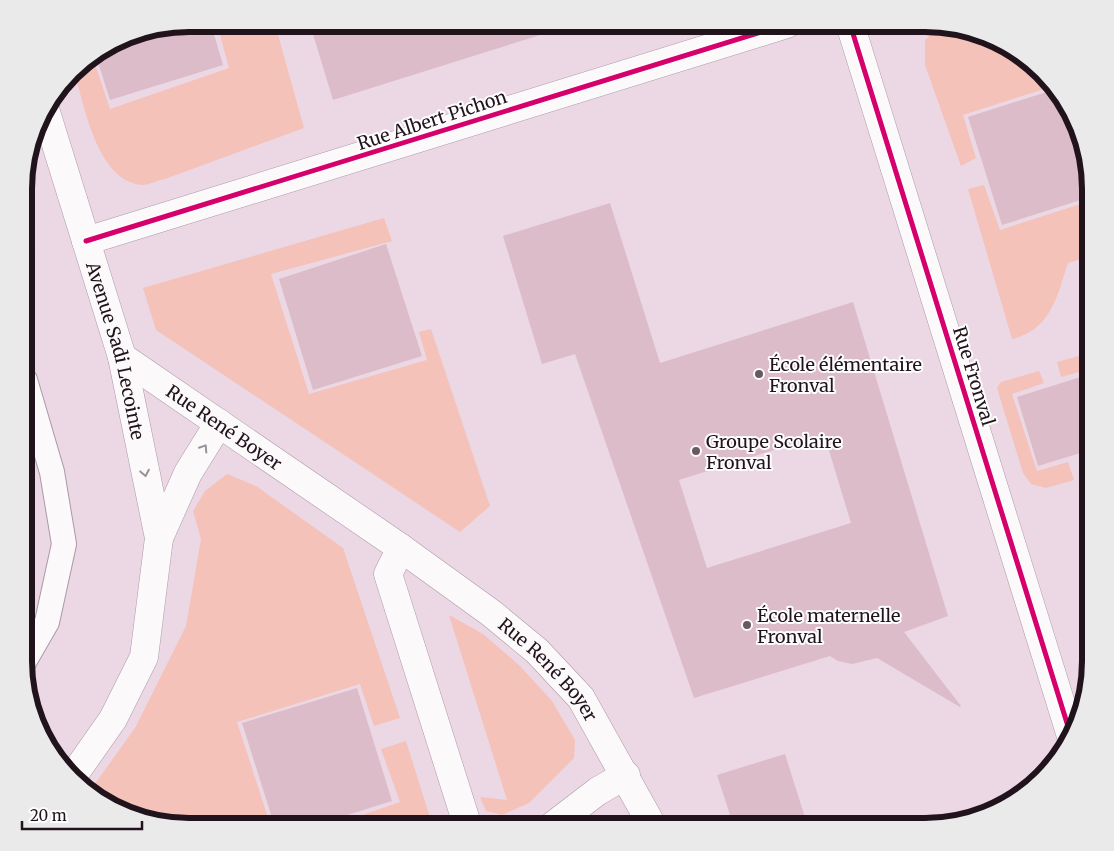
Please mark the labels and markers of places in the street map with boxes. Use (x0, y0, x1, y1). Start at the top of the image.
place label: École élémentaire Fronval (769, 353, 922, 397)
marker: École élémentaire Fronval (753, 368, 765, 380)
place label: Groupe Scolaire Fronval (706, 430, 842, 474)
marker: Groupe Scolaire Fronval (690, 445, 702, 457)
place label: École maternelle Fronval (757, 604, 901, 648)
marker: École maternelle Fronval (741, 619, 753, 631)

